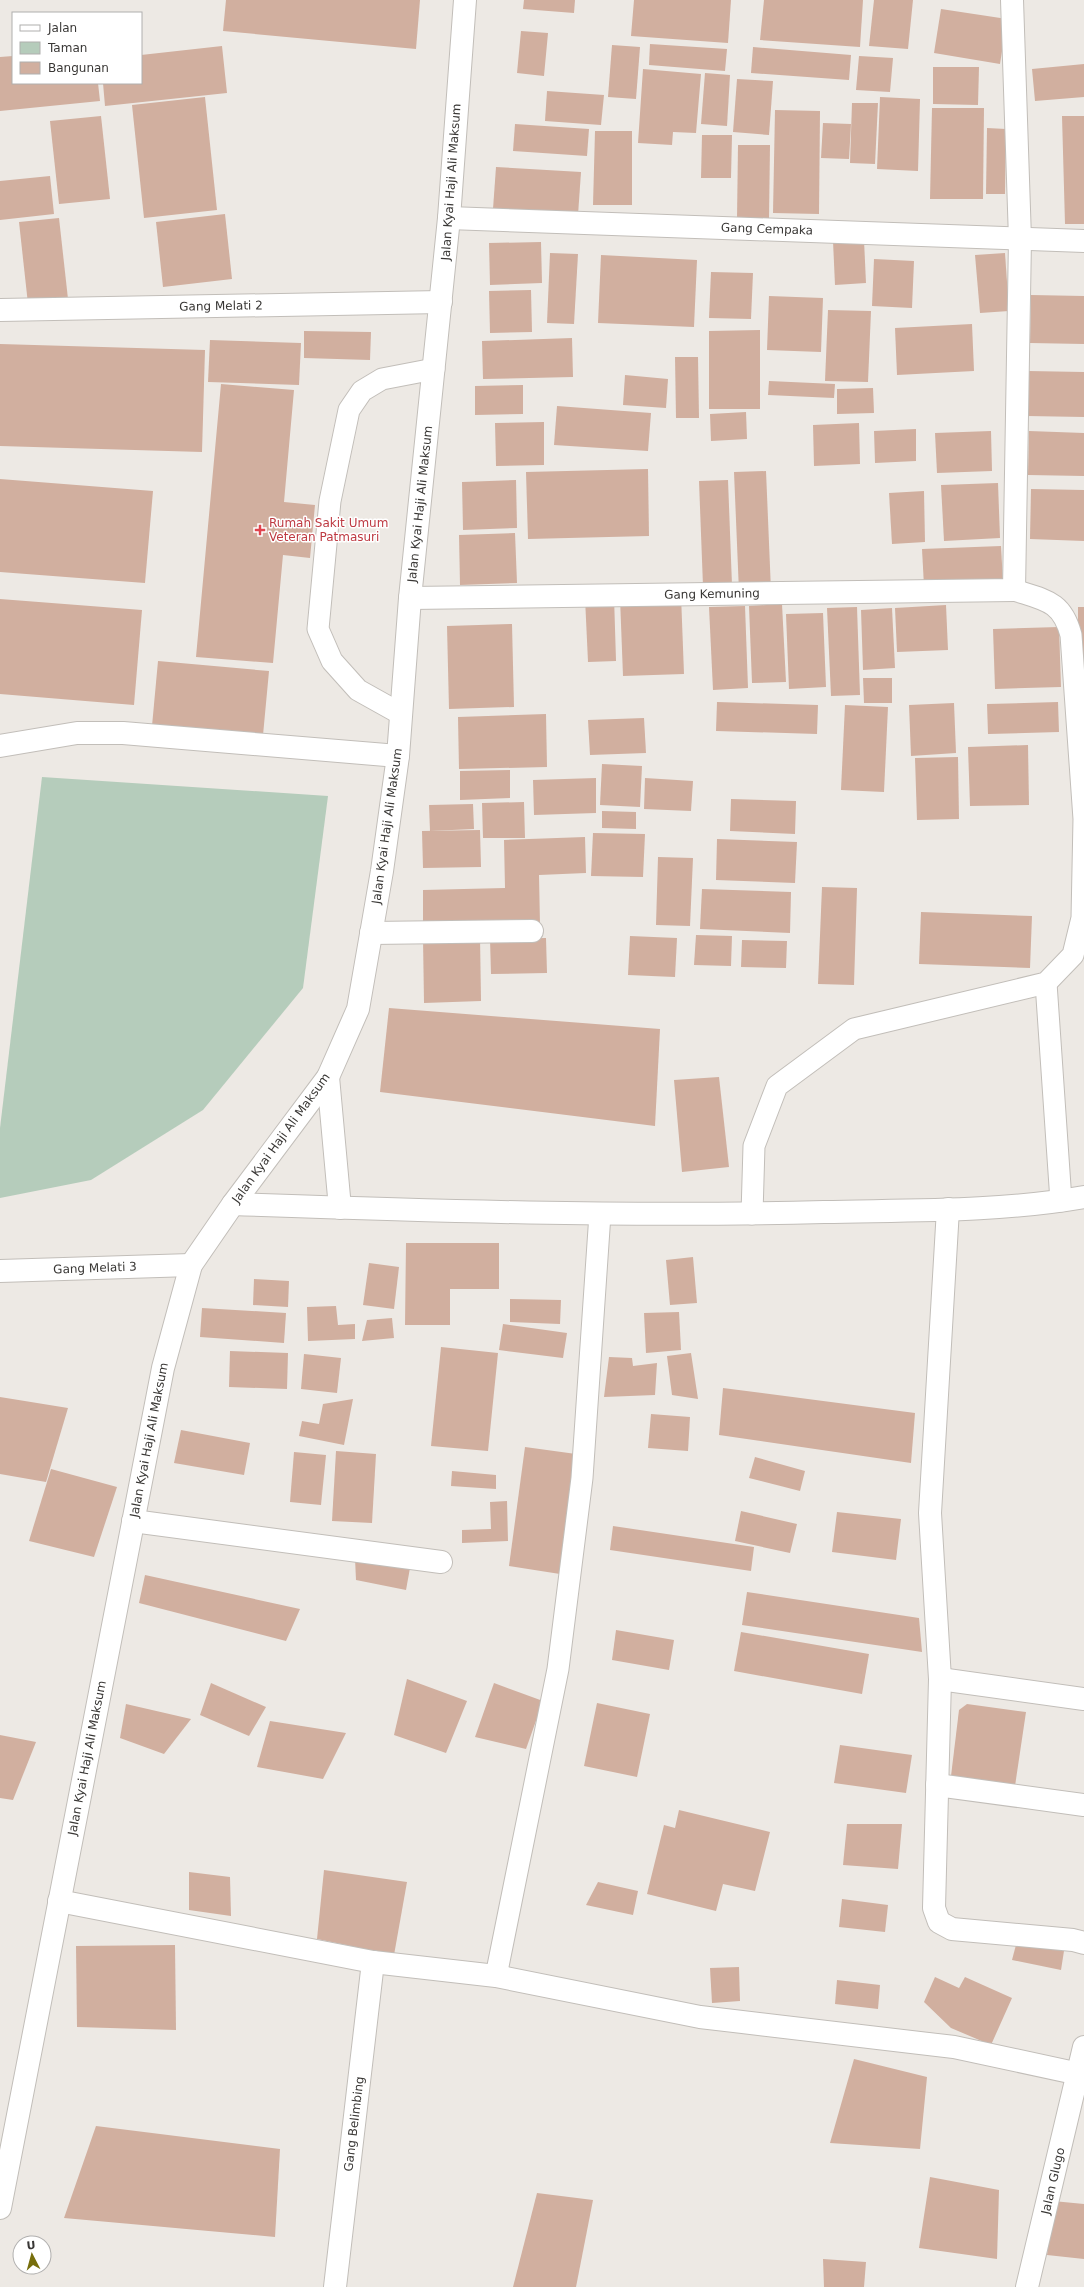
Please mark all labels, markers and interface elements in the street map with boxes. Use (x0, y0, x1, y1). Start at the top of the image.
legend (12, 12, 142, 84)
text: Jalan (47, 21, 77, 35)
text: Taman (47, 41, 87, 55)
text: Bangunan (48, 61, 109, 75)
street label: Jalan Kyai Haji Ali Maksum (438, 103, 463, 262)
street label: Gang Cempaka (721, 220, 813, 238)
street label: Gang Melati 2 (179, 298, 263, 314)
street label: Jalan Kyai Haji Ali Maksum (405, 425, 435, 584)
place label: Rumah Sakit Umum Veteran Patmasuri (269, 516, 388, 544)
marker: Rumah Sakit Umum Veteran Patmasuri (254, 524, 266, 536)
street label: Gang Kemuning (664, 586, 760, 602)
street label: Jalan Kyai Haji Ali Maksum (369, 747, 405, 906)
street label: Jalan Kyai Haji Ali Maksum (229, 1070, 333, 1207)
street label: Gang Melati 3 (53, 1260, 137, 1276)
street label: Jalan Kyai Haji Ali Maksum (127, 1361, 171, 1520)
street label: Jalan Kyai Haji Ali Maksum (65, 1679, 109, 1838)
street label: Gang Belimbing (341, 2076, 367, 2172)
street label: Jalan Glugo (1038, 2146, 1067, 2217)
north arrow (12, 2235, 52, 2275)
text: U (26, 2239, 36, 2252)

